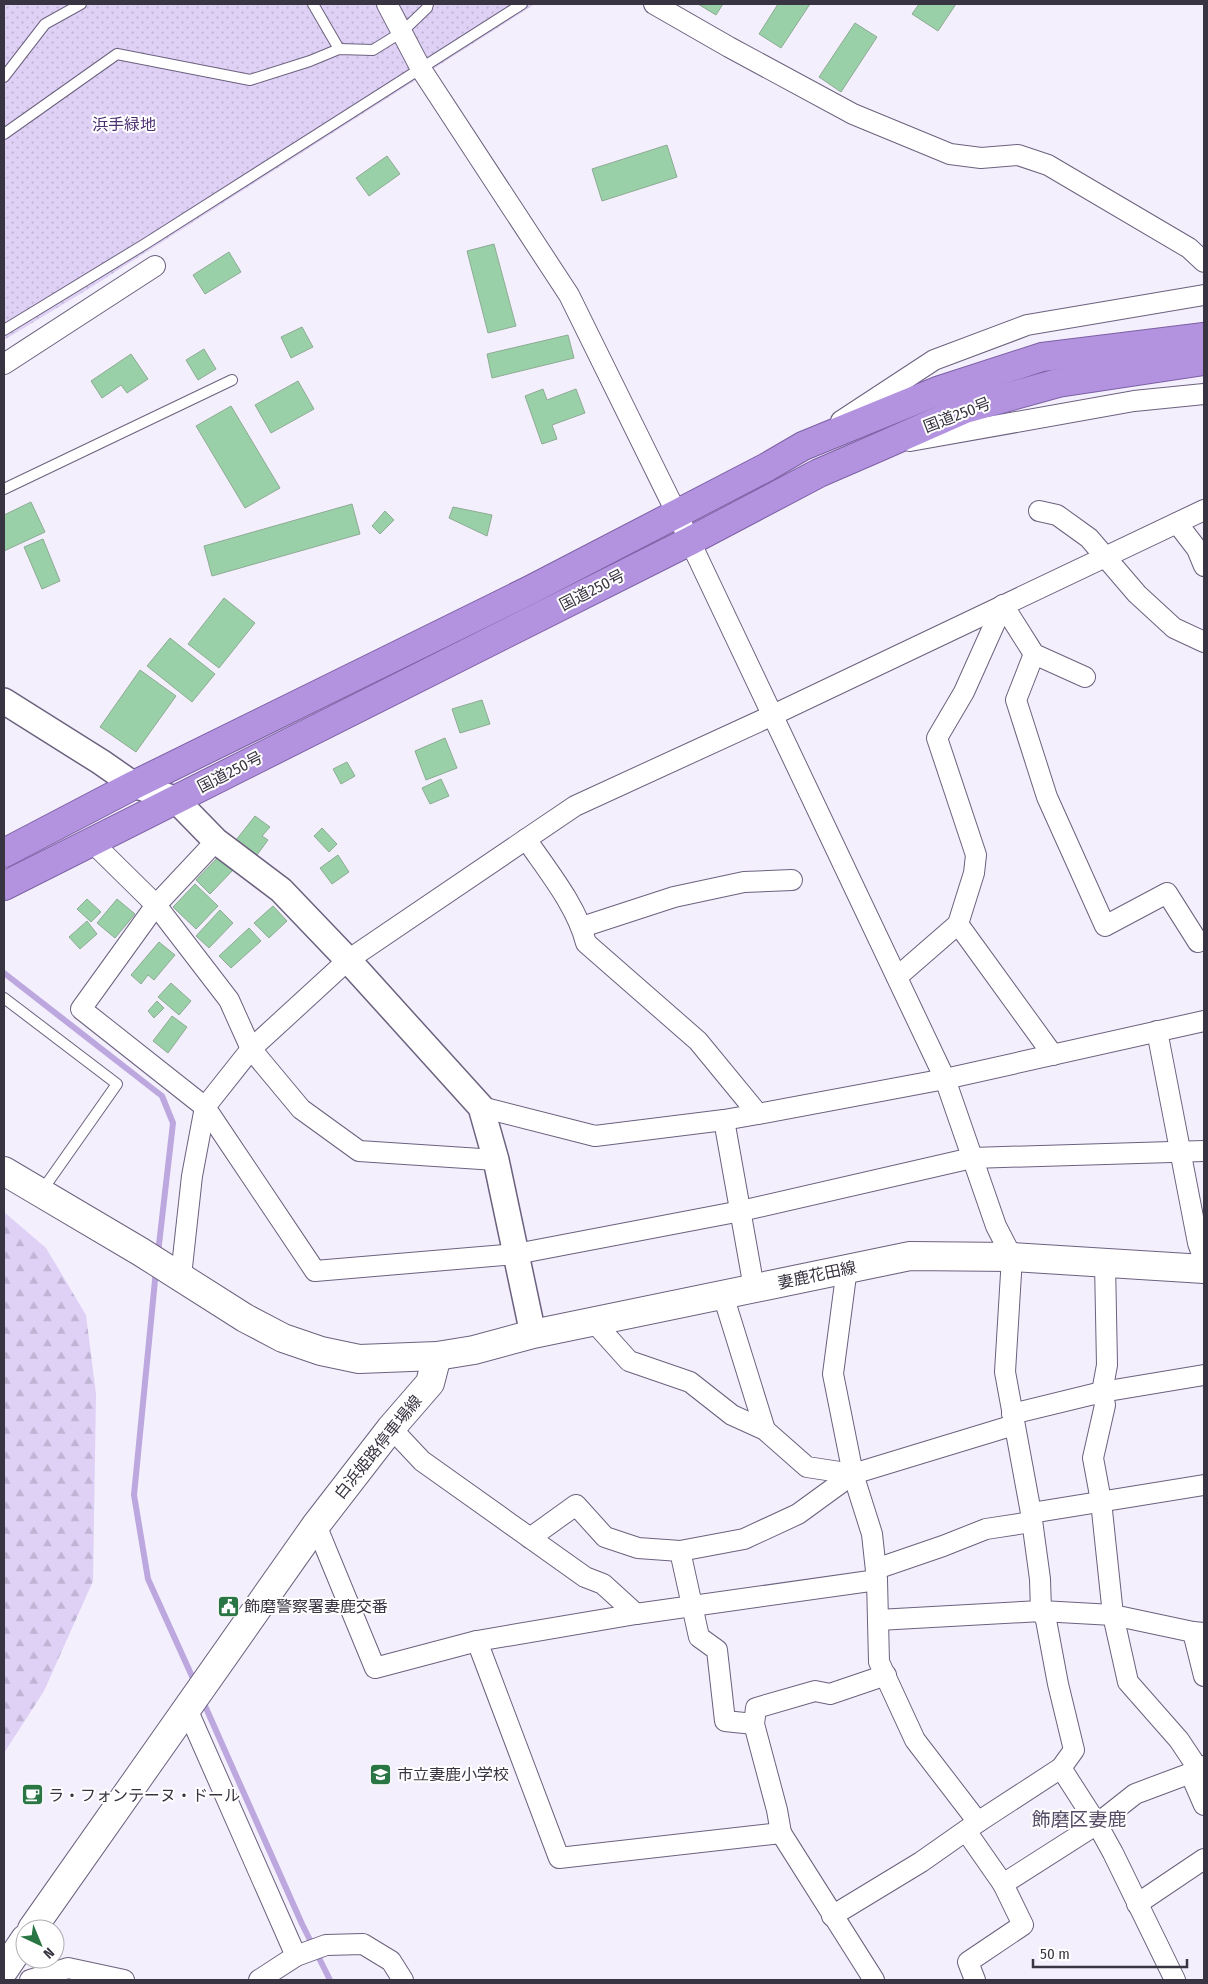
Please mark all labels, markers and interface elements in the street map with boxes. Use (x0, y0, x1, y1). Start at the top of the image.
park label: 浜手緑地 (92, 115, 156, 134)
street label: 国道250号 (921, 393, 993, 437)
street label: 国道250号 (556, 565, 628, 615)
street label: 国道250号 (194, 747, 266, 797)
street label: 妻鹿花田線 (776, 1257, 858, 1293)
street label: 白浜姫路停車場線 (330, 1391, 426, 1503)
public building icon: 飾磨警察署妻鹿交番 (216, 1594, 240, 1618)
place label: 飾磨警察署妻鹿交番 (244, 1597, 388, 1616)
school or university icon: 市立妻鹿小学校 (369, 1762, 393, 1786)
place label: 市立妻鹿小学校 (397, 1765, 509, 1784)
cafe icon: ラ・フォンテーヌ・ドール (20, 1783, 44, 1807)
place label: ラ・フォンテーヌ・ドール (48, 1786, 240, 1805)
district label: 飾磨区妻鹿 (1031, 1808, 1127, 1831)
north arrow (15, 1919, 65, 1969)
scale bar (1033, 1936, 1187, 1968)
text: N (40, 1944, 58, 1962)
text: 50 m (1040, 1945, 1070, 1963)

